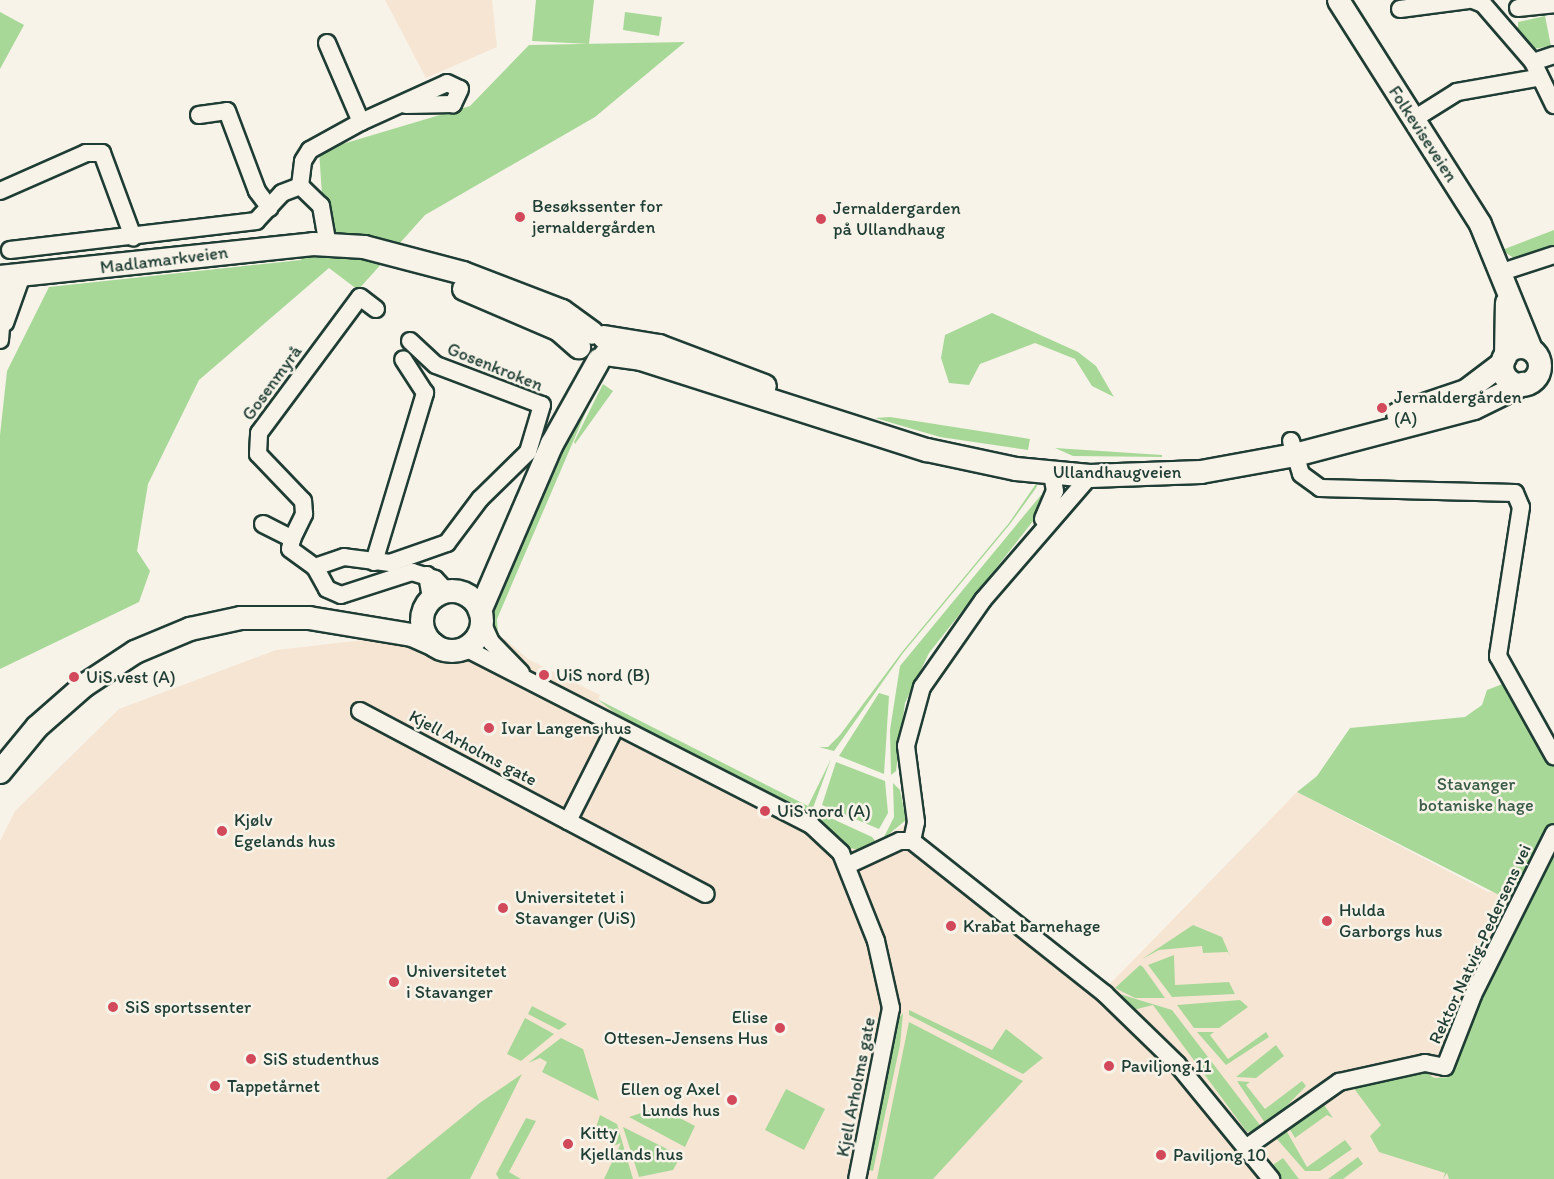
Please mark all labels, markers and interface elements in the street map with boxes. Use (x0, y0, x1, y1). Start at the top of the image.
street label: Folkeviseveien (1384, 82, 1462, 186)
place label: Besøkssenter for jernaldergården (532, 196, 662, 238)
place label: Jernaldergarden på Ullandhaug (833, 198, 961, 240)
marker: Besøkssenter for jernaldergården (513, 210, 527, 224)
marker: Jernaldergarden på Ullandhaug (814, 212, 828, 226)
street label: Madlamarkveien (99, 241, 229, 279)
street label: Gosenkroken (444, 338, 546, 396)
street label: Gosenmyrå (238, 341, 306, 425)
place label: Jernaldergården (A) (1394, 387, 1522, 430)
marker: Jernaldergården (A) (1375, 401, 1389, 415)
street label: Ullandhaugveien (1053, 461, 1181, 483)
place label: UiS nord (B) (556, 664, 650, 686)
place label: UiS vest (A) (86, 666, 176, 688)
marker: UiS nord (B) (537, 668, 551, 682)
marker: UiS vest (A) (67, 670, 81, 684)
street label: Kjell Arholms gate (405, 705, 541, 791)
place label: Ivar Langens hus (501, 717, 632, 739)
marker: Ivar Langens hus (482, 721, 496, 735)
park label: Stavanger botaniske hage (1418, 774, 1534, 816)
place label: UiS nord (A) (777, 800, 871, 822)
marker: UiS nord (A) (758, 804, 772, 818)
place label: Kjølv Egelands hus (234, 810, 336, 852)
marker: Kjølv Egelands hus (215, 824, 229, 838)
street label: Rektor Natvig-Pedersens vei (1424, 841, 1536, 1047)
place label: Universitetet i Stavanger (UiS) (515, 887, 636, 930)
place label: Hulda Garborgs hus (1339, 900, 1443, 942)
marker: Universitetet i Stavanger (UiS) (496, 901, 510, 915)
marker: Hulda Garborgs hus (1320, 914, 1334, 928)
place label: Krabat barnehage (963, 915, 1101, 937)
marker: Krabat barnehage (944, 919, 958, 933)
place label: Universitetet i Stavanger (406, 961, 507, 1004)
marker: Universitetet i Stavanger (387, 975, 401, 989)
place label: SiS sportssenter (125, 996, 251, 1018)
marker: SiS sportssenter (106, 1000, 120, 1014)
place label: Elise Ottesen-Jensens Hus (604, 1007, 768, 1050)
street label: Kjell Arholms gate (832, 1015, 880, 1159)
marker: Elise Ottesen-Jensens Hus (773, 1021, 787, 1035)
place label: SiS studenthus (263, 1048, 379, 1070)
marker: SiS studenthus (244, 1052, 258, 1066)
place label: Paviljong 11 (1121, 1055, 1212, 1077)
marker: Paviljong 11 (1102, 1059, 1116, 1073)
place label: Tappetårnet (227, 1075, 320, 1097)
marker: Tappetårnet (208, 1079, 222, 1093)
place label: Ellen og Axel Lunds hus (620, 1079, 720, 1122)
marker: Ellen og Axel Lunds hus (725, 1093, 739, 1107)
place label: Kitty Kjellands hus (580, 1123, 683, 1166)
marker: Kitty Kjellands hus (561, 1137, 575, 1151)
place label: Paviljong 10 (1173, 1144, 1266, 1166)
marker: Paviljong 10 (1154, 1148, 1168, 1162)

